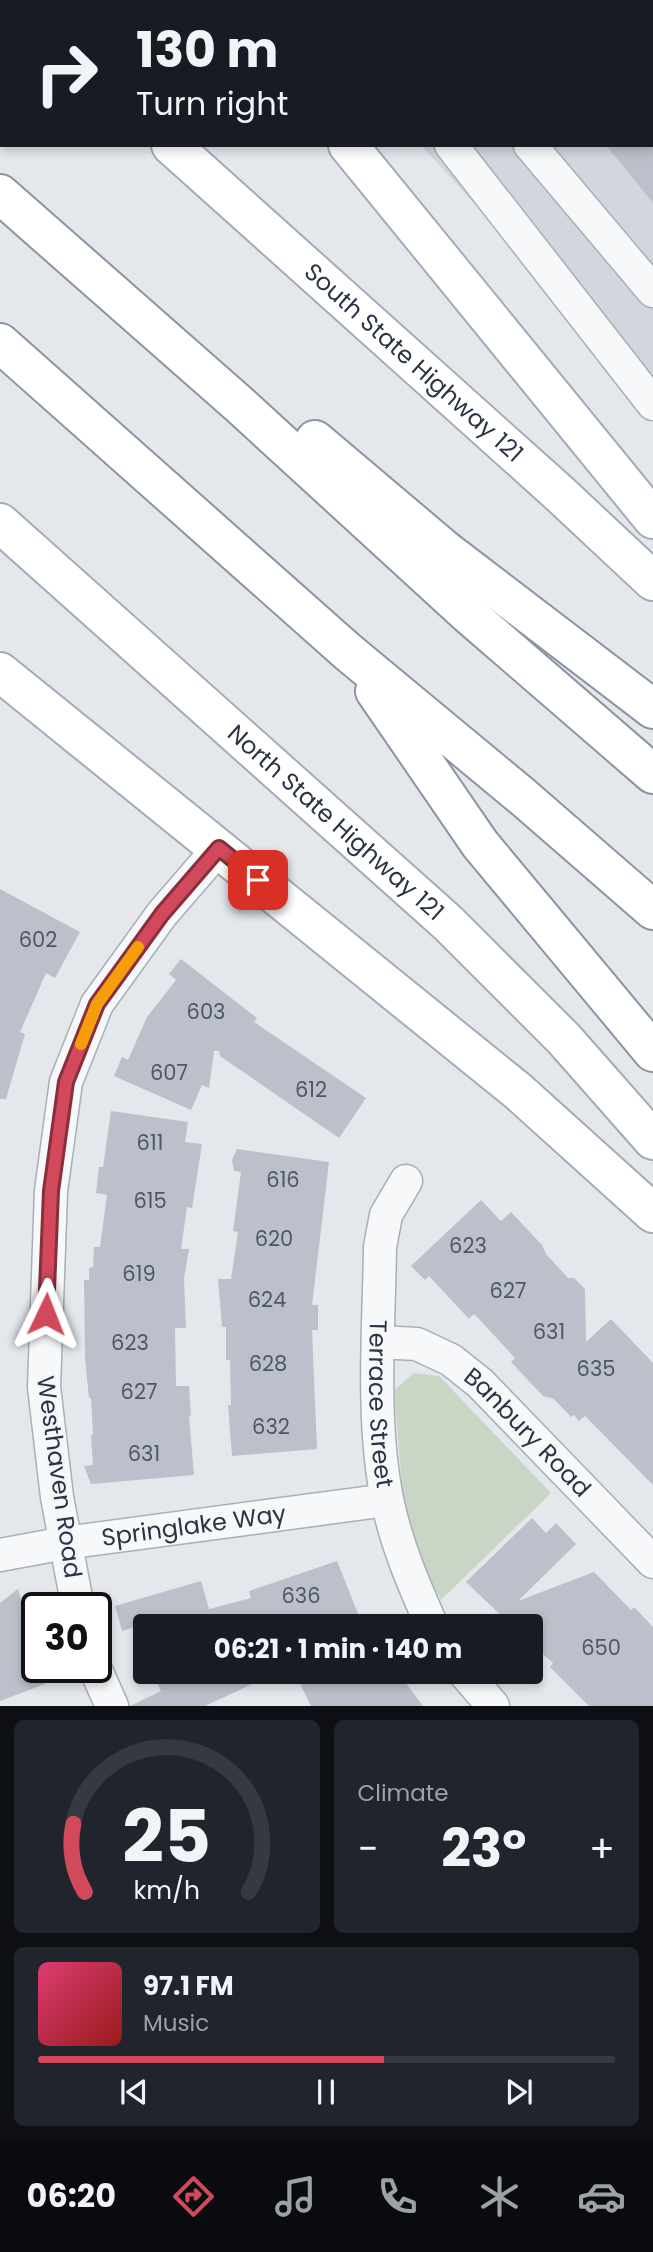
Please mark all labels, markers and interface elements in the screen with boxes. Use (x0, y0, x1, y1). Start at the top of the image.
text: 130 m (136, 16, 278, 84)
icon: right (21, 28, 112, 119)
text: Turn right (136, 81, 288, 126)
street label: South State Highway 121 (297, 255, 531, 469)
street label: North State Highway 121 (221, 717, 451, 928)
pin (228, 850, 288, 910)
icon: arrive (239, 861, 277, 899)
house number: 602 (19, 925, 57, 954)
house number: 603 (187, 997, 225, 1026)
house number: 607 (150, 1058, 188, 1087)
house number: 612 (295, 1075, 327, 1104)
house number: 611 (137, 1128, 163, 1157)
house number: 616 (266, 1165, 300, 1194)
house number: 615 (133, 1186, 167, 1215)
house number: 620 (255, 1224, 293, 1253)
house number: 623 (449, 1231, 487, 1260)
house number: 619 (122, 1259, 156, 1288)
house number: 627 (490, 1276, 526, 1305)
position arrow (9, 1277, 83, 1351)
house number: 624 (248, 1285, 286, 1314)
house number: 631 (533, 1317, 565, 1346)
street label: Terrace Street (361, 1319, 402, 1490)
house number: 623 (111, 1328, 149, 1357)
house number: 628 (249, 1349, 287, 1378)
house number: 635 (577, 1354, 615, 1383)
street label: Banbury Road (457, 1360, 599, 1504)
street label: Westhaven Road (29, 1374, 90, 1580)
house number: 627 (121, 1377, 157, 1406)
house number: 632 (252, 1412, 290, 1441)
house number: 631 (128, 1439, 160, 1468)
street label: Springlake Way (99, 1497, 288, 1554)
house number: 636 (281, 1581, 321, 1610)
speed limit sign: 30 (21, 1592, 112, 1683)
text: 06:21 · 1 min · 140 m (214, 1631, 462, 1667)
house number: 650 (581, 1633, 621, 1662)
text: Climate (358, 1777, 448, 1809)
text: 25 (122, 1787, 211, 1888)
text: 23° (441, 1812, 526, 1885)
text: − (358, 1822, 378, 1875)
text: + (589, 1822, 615, 1875)
text: km/h (133, 1873, 200, 1908)
text: 97.1 FM (143, 1968, 234, 2004)
text: Music (143, 2007, 209, 2039)
icon: previous (115, 2073, 153, 2111)
icon: pause (307, 2073, 345, 2111)
icon: next (500, 2073, 538, 2111)
icon: directions (169, 2172, 218, 2221)
icon: music (271, 2172, 320, 2221)
icon: phone (373, 2172, 422, 2221)
icon: climate (475, 2172, 524, 2221)
icon: car (577, 2172, 626, 2221)
text: 06:20 (27, 2173, 116, 2218)

